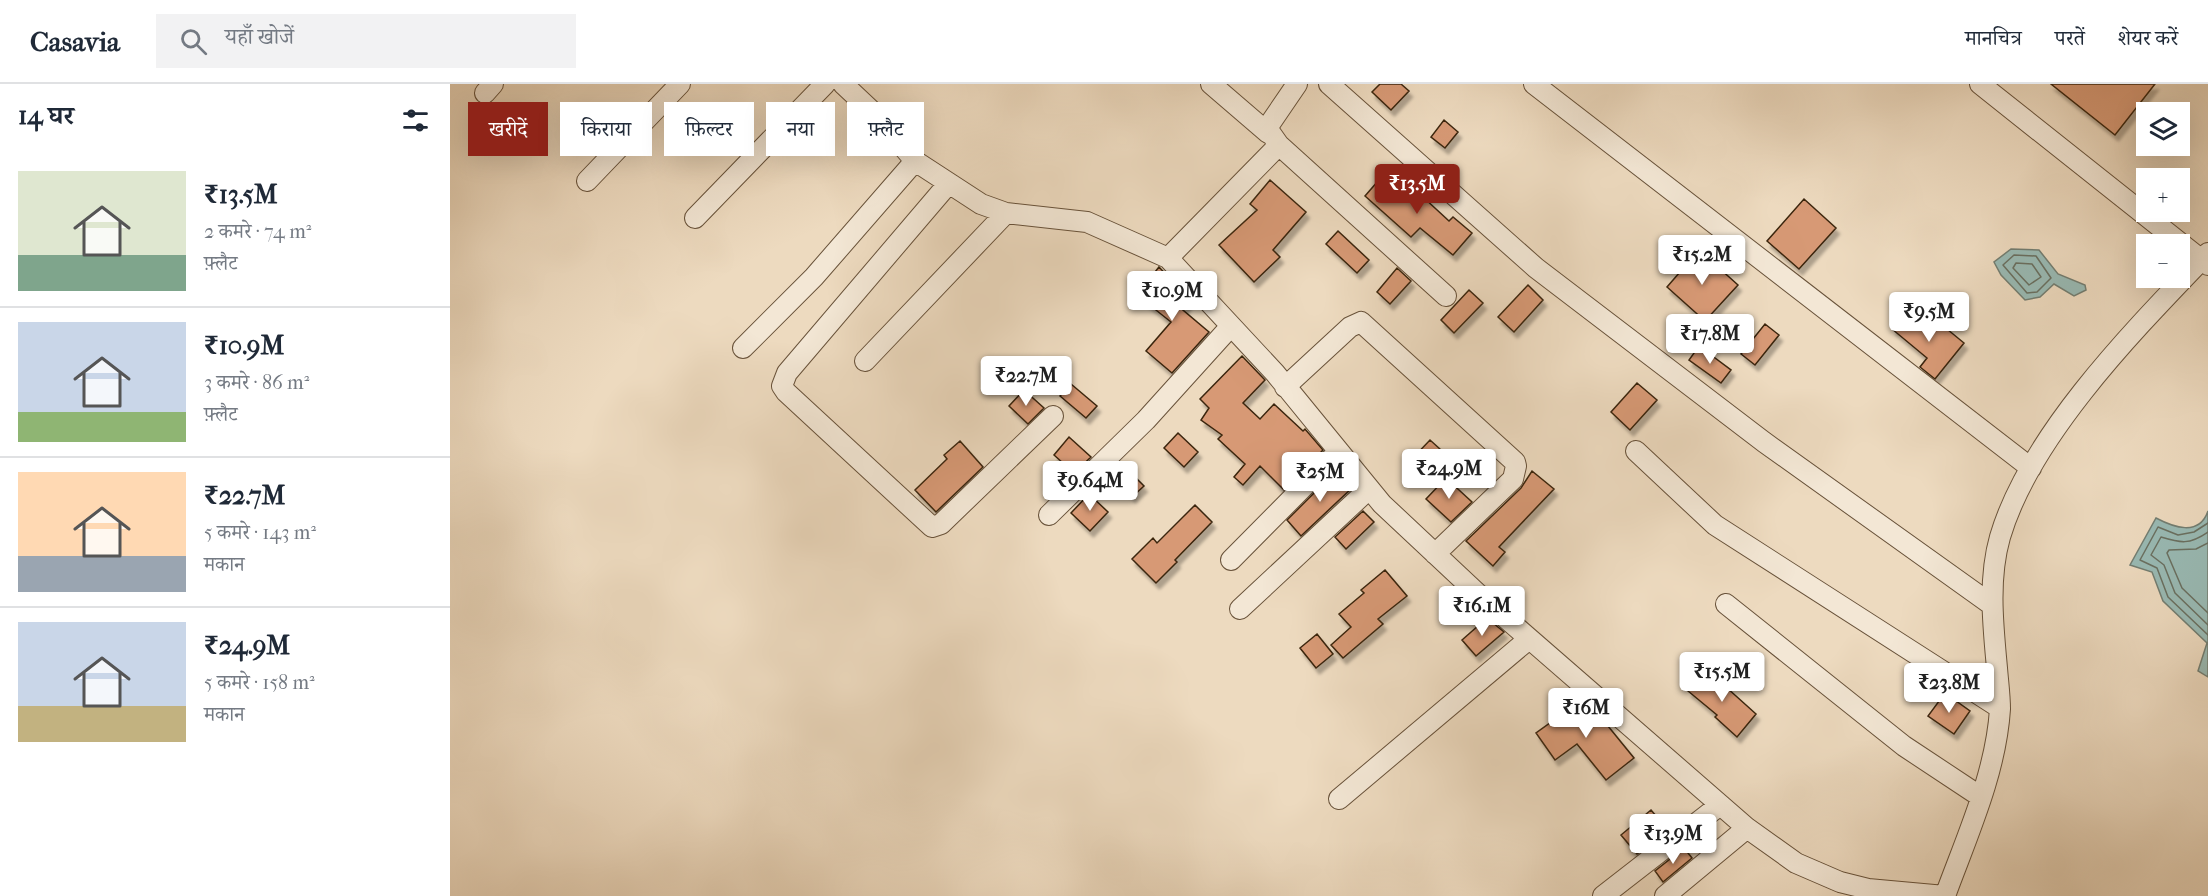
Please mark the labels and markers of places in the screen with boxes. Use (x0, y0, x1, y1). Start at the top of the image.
pin: ₹13.5M (1368, 164, 1466, 215)
pin: ₹15.2M (1653, 235, 1751, 286)
pin: ₹10.9M (1123, 271, 1221, 322)
pin: ₹9.5M (1887, 292, 1971, 343)
pin: ₹17.8M (1661, 314, 1759, 365)
pin: ₹22.7M (977, 356, 1075, 407)
pin: ₹24.9M (1400, 449, 1498, 500)
pin: ₹25M (1284, 452, 1356, 503)
pin: ₹9.64M (1041, 461, 1139, 512)
pin: ₹16.1M (1433, 586, 1531, 637)
pin: ₹15.5M (1673, 652, 1771, 703)
pin: ₹23.8M (1900, 663, 1998, 714)
pin: ₹16M (1550, 688, 1622, 739)
pin: ₹13.9M (1624, 814, 1722, 865)

